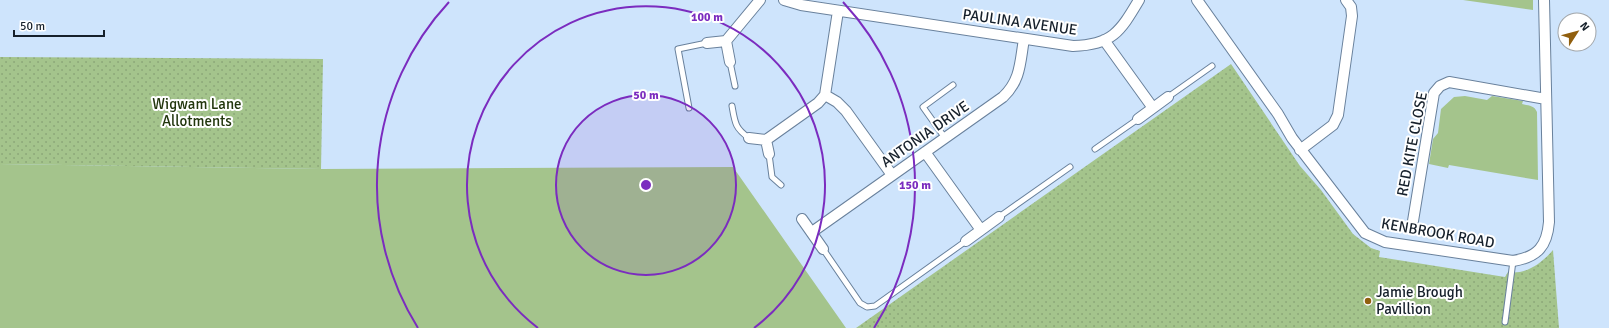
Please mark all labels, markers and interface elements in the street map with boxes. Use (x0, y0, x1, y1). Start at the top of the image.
street label: PAULINA AVENUE (962, 5, 1078, 39)
text: 100 m (691, 10, 723, 25)
scale bar (14, 12, 104, 38)
north arrow (1557, 12, 1597, 52)
text: 50 m (20, 19, 45, 34)
text: N (1577, 19, 1592, 33)
text: 50 m (633, 88, 659, 103)
street label: RED KITE CLOSE (1393, 90, 1431, 198)
park label: Wigwam Lane Allotments (152, 95, 242, 130)
street label: ANTONIA DRIVE (877, 97, 973, 171)
centre of rings (639, 178, 653, 192)
text: 150 m (899, 178, 931, 193)
street label: KENBROOK ROAD (1380, 214, 1496, 252)
place label: Jamie Brough Pavillion (1376, 283, 1463, 318)
marker: Jamie Brough Pavillion (1363, 296, 1373, 306)

